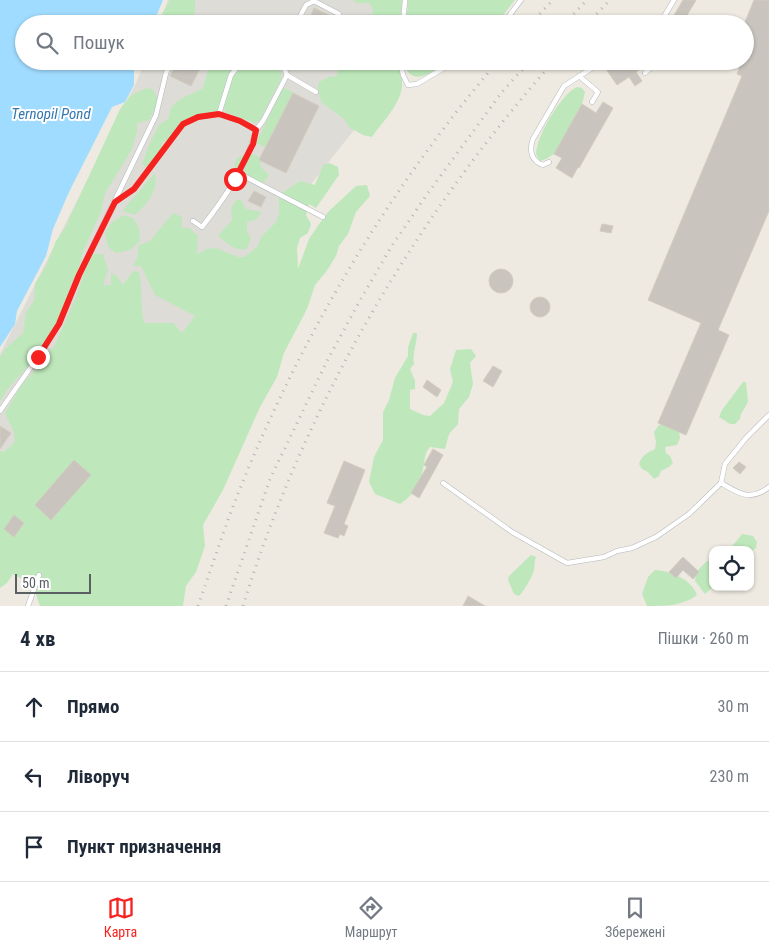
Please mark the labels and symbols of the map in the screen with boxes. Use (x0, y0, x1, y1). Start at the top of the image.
water label: Ternopil Pond (11, 105, 91, 123)
route start (224, 168, 247, 191)
route end (27, 346, 50, 369)
scale bar (15, 571, 91, 594)

